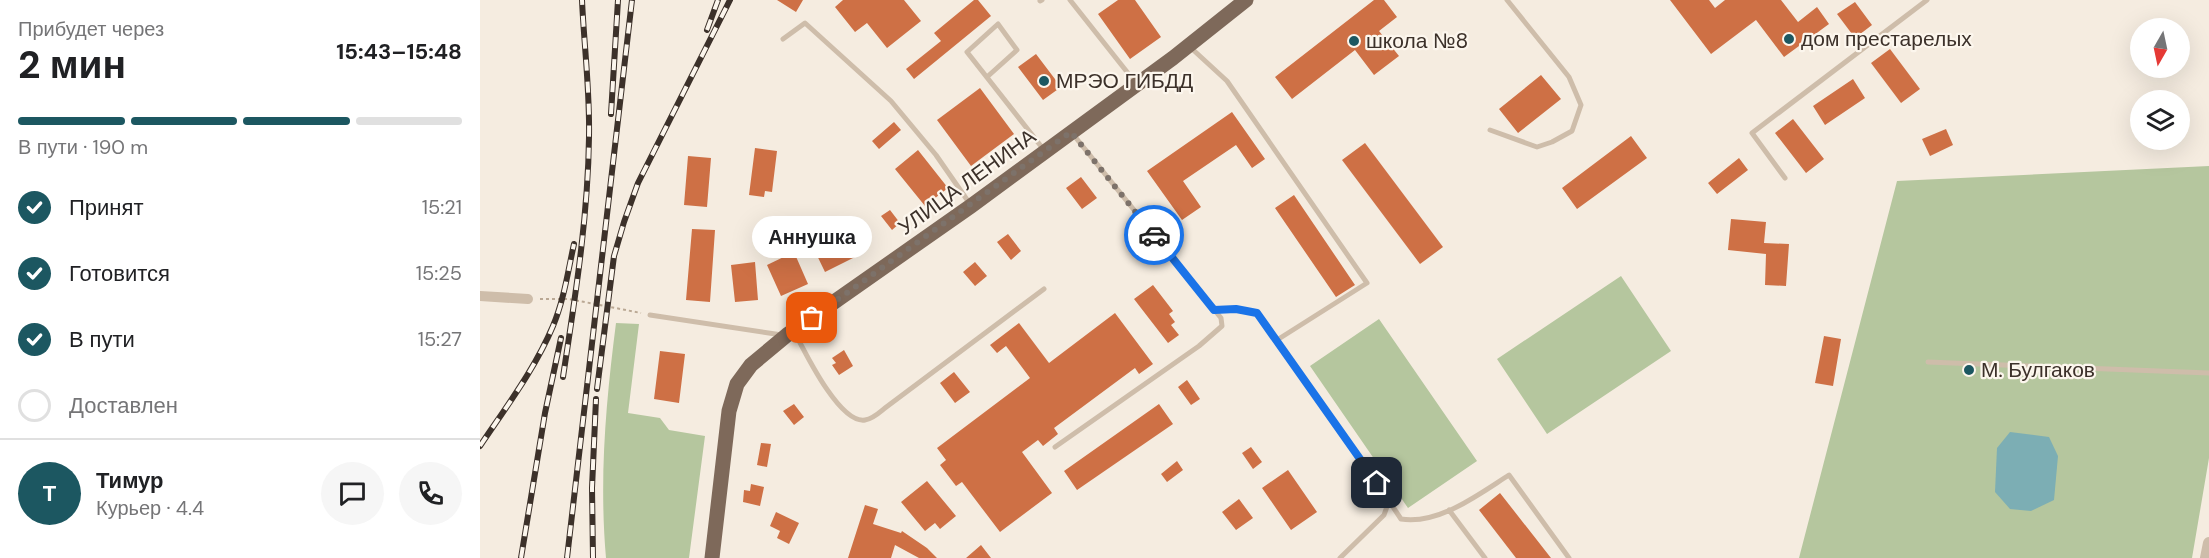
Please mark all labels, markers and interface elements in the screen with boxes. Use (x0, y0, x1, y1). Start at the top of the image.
text: Прибудет через (18, 16, 164, 42)
north arrow (2130, 18, 2190, 78)
map controls (2130, 18, 2190, 150)
place label: дом престарелых (1801, 25, 1972, 53)
place label: школа №8 (1366, 27, 1468, 55)
marker: дом престарелых (1782, 32, 1796, 46)
marker: школа №8 (1347, 34, 1361, 48)
text: 15:43–15:48 (336, 37, 462, 66)
text: 2 мин (18, 39, 126, 90)
place label: МРЭО ГИБДД (1056, 67, 1193, 95)
marker: МРЭО ГИБДД (1037, 74, 1051, 88)
button: layers (2130, 90, 2190, 150)
street label: УЛИЦА ЛЕНИНА (892, 123, 1042, 241)
text: В пути · 190 m (18, 134, 148, 160)
icon: check (18, 191, 51, 224)
text: Принят (69, 193, 143, 222)
text: 15:21 (422, 194, 462, 220)
courier (1124, 205, 1184, 265)
callout: Аннушка (752, 216, 872, 258)
icon: car (1138, 219, 1171, 252)
text: Аннушка (768, 224, 856, 250)
icon: check (18, 257, 51, 290)
text: Готовится (69, 259, 170, 288)
text: 15:25 (416, 260, 462, 286)
pin (786, 292, 837, 343)
icon: bag (795, 301, 828, 334)
icon: check (18, 323, 51, 356)
text: В пути (69, 325, 135, 354)
text: 15:27 (418, 326, 462, 352)
place label: М. Булгаков (1981, 356, 2095, 384)
marker: М. Булгаков (1962, 363, 1976, 377)
text: Доставлен (69, 391, 178, 420)
pin (1351, 457, 1402, 508)
button: chat (321, 462, 384, 525)
button: phone (399, 462, 462, 525)
text: Тимур (96, 466, 164, 495)
icon: home (1360, 466, 1393, 499)
text: Т (43, 479, 56, 508)
text: Курьер · 4.4 (96, 495, 204, 521)

